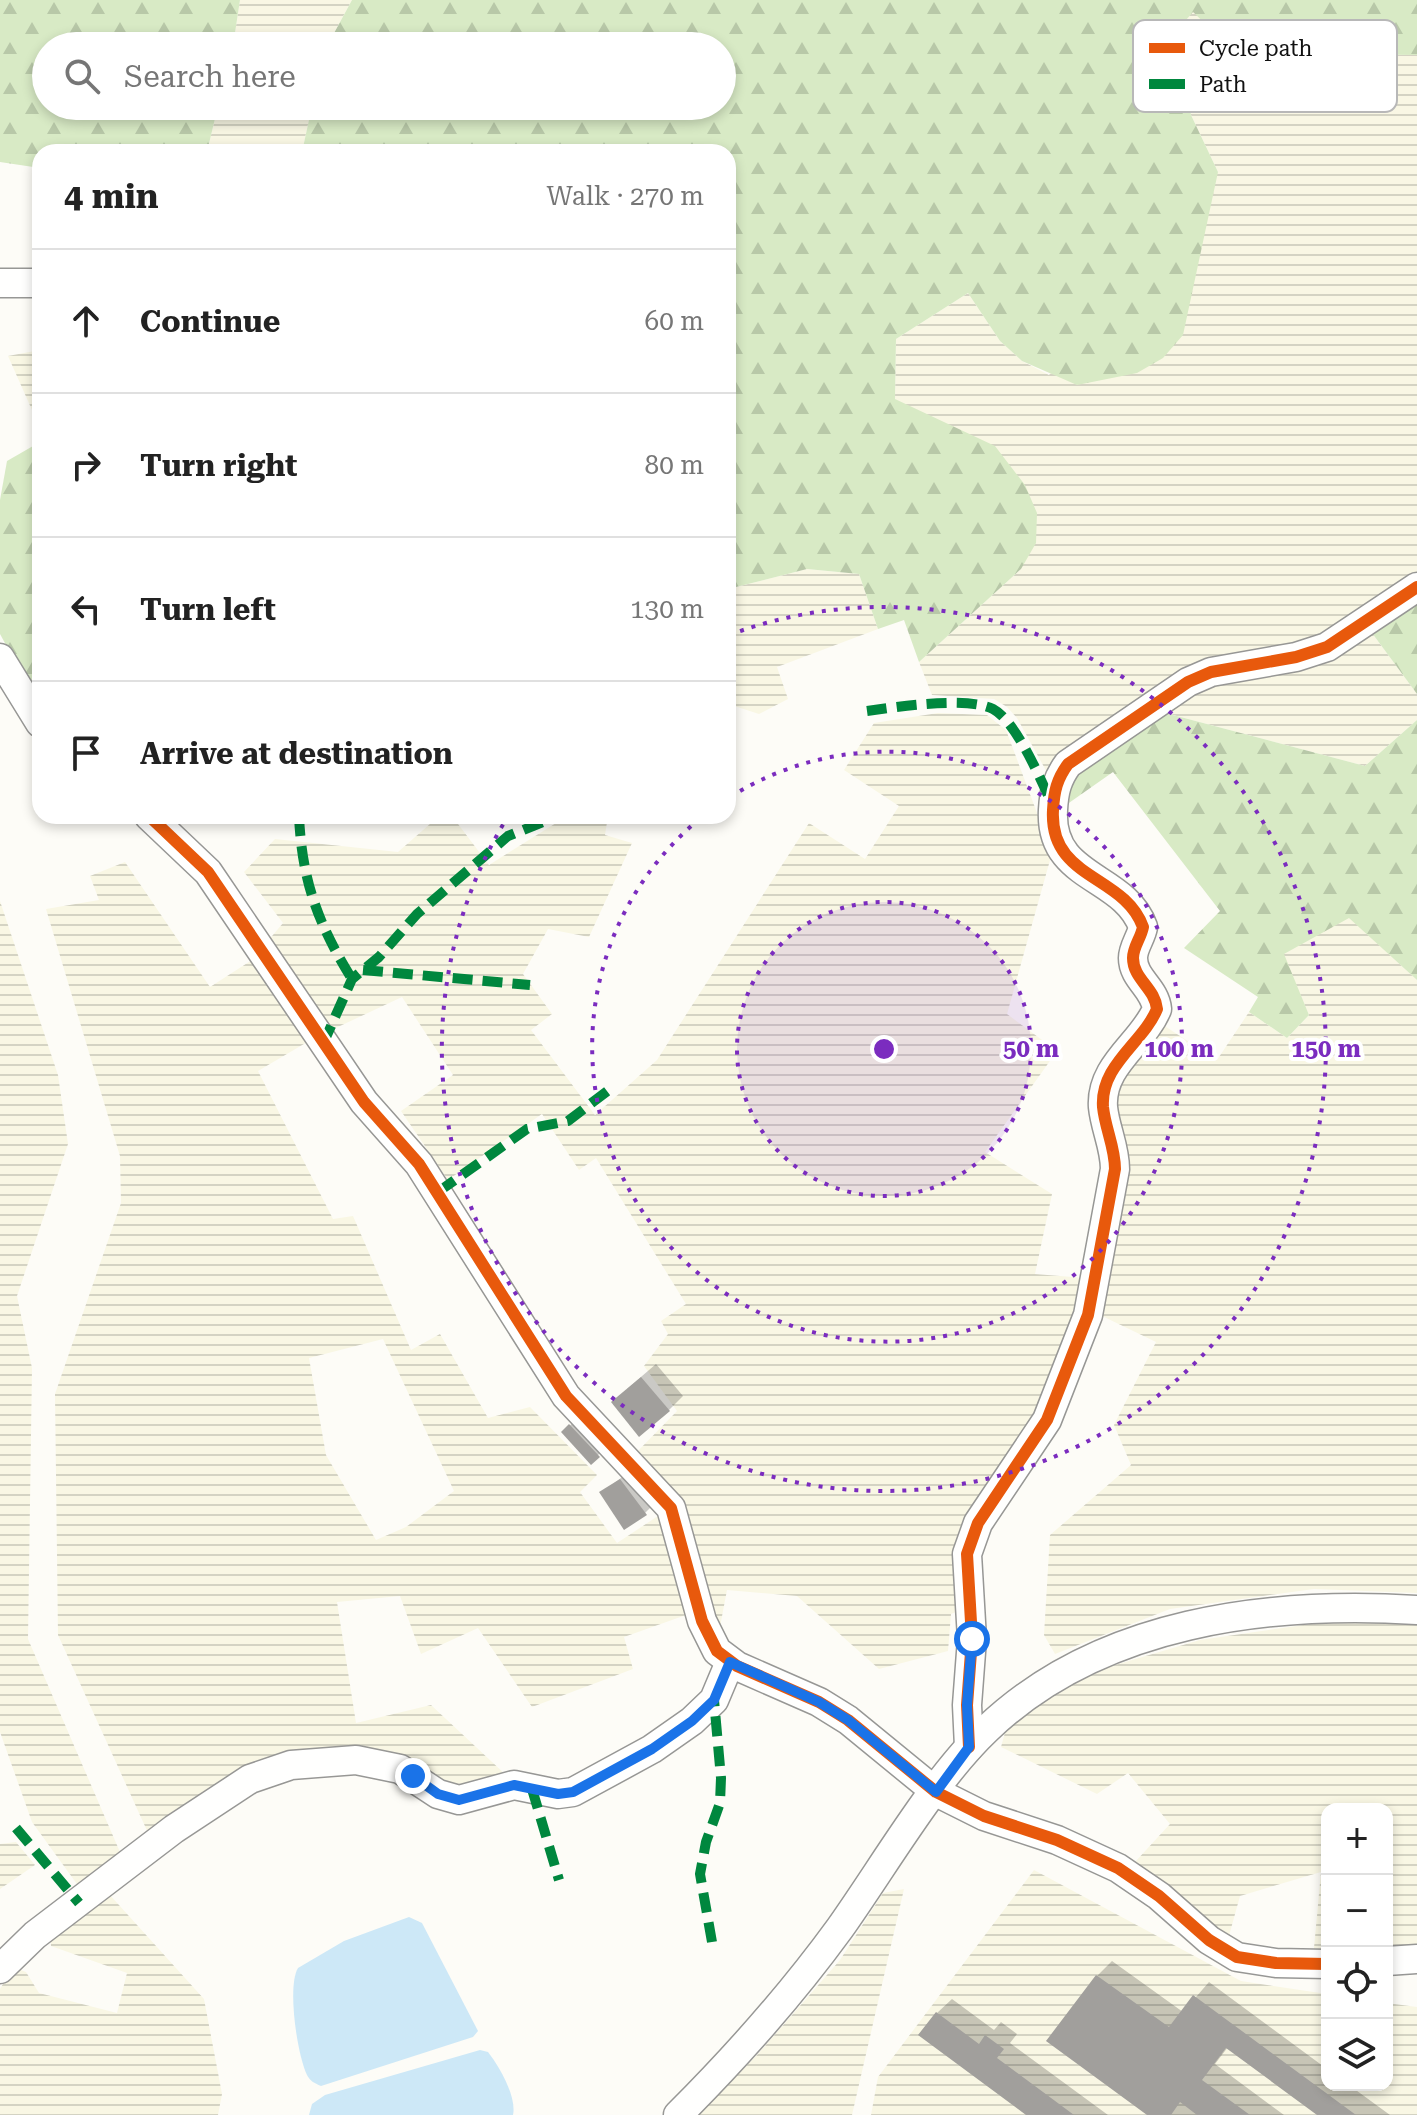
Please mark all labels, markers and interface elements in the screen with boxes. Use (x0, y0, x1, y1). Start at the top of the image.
legend (1133, 20, 1397, 112)
search box (32, 32, 736, 120)
text: Cycle path (1199, 36, 1313, 61)
icon: search (60, 54, 104, 98)
text: Search here (124, 59, 296, 94)
text: Path (1199, 72, 1247, 97)
text: 4 min (64, 176, 159, 216)
text: Walk · 270 m (546, 181, 704, 211)
icon: ahead (64, 299, 108, 343)
text: Continue (140, 304, 280, 339)
text: 60 m (645, 306, 704, 336)
icon: right (64, 443, 108, 487)
text: Turn right (140, 448, 297, 483)
text: 80 m (645, 450, 704, 480)
icon: left (64, 587, 108, 631)
text: Turn left (140, 592, 276, 627)
text: 130 m (630, 594, 704, 624)
icon: arrive (64, 731, 108, 775)
text: Arrive at destination (140, 736, 453, 771)
centre of rings (870, 1035, 898, 1063)
text: 50 m (1003, 1035, 1059, 1063)
text: 100 m (1144, 1035, 1214, 1063)
text: 150 m (1291, 1035, 1361, 1063)
route start (954, 1621, 990, 1657)
route end (395, 1758, 431, 1794)
map controls (1321, 1803, 1393, 2091)
button: + (1321, 1803, 1393, 1875)
button: − (1321, 1875, 1393, 1947)
button: locate (1321, 1947, 1393, 2019)
button: layers (1321, 2019, 1393, 2091)

